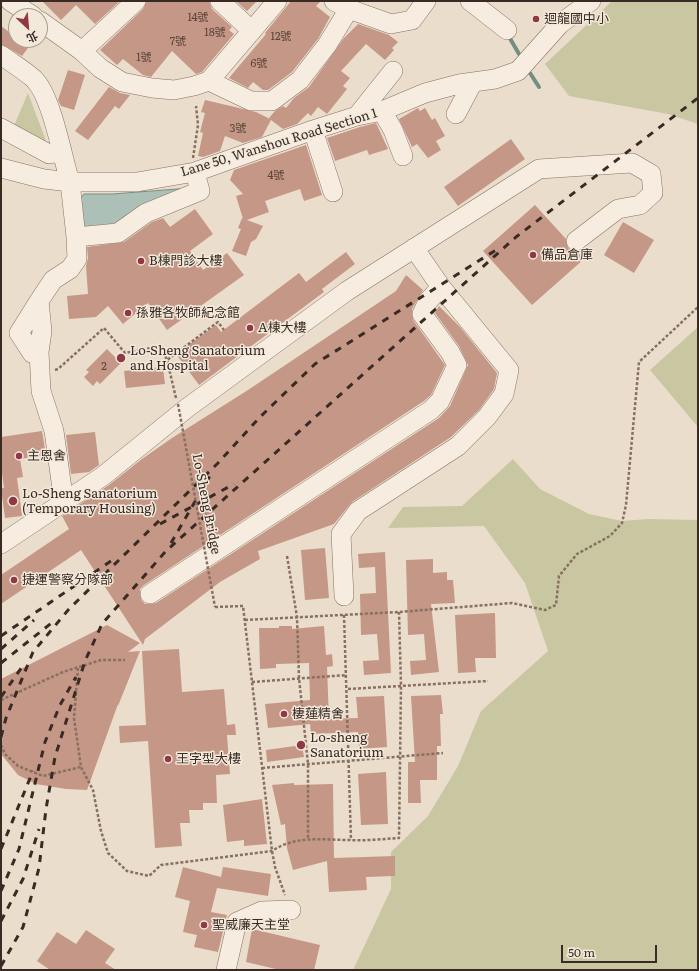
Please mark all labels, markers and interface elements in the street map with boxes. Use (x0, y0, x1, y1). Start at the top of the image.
north arrow (8, 8, 48, 48)
house number: 14號 (187, 11, 209, 25)
place label: 迴龍國中小 (544, 11, 609, 27)
marker: 迴龍國中小 (531, 14, 541, 24)
house number: 18號 (204, 26, 226, 40)
text: 北 (24, 28, 41, 47)
house number: 12號 (270, 30, 292, 44)
house number: 7號 (170, 35, 186, 49)
house number: 1號 (136, 51, 152, 65)
house number: 6號 (251, 57, 267, 71)
street label: Lane 50, Wanshou Road Section 1 (179, 106, 379, 180)
house number: 3號 (230, 122, 246, 136)
house number: 4號 (267, 169, 285, 183)
place label: 備品倉庫 (541, 247, 593, 263)
marker: 備品倉庫 (528, 250, 538, 260)
place label: B棟門診大樓 (149, 253, 223, 269)
marker: B棟門診大樓 (136, 256, 146, 266)
place label: 孫雅各牧師紀念館 (136, 305, 240, 321)
marker: 孫雅各牧師紀念館 (123, 308, 133, 318)
place label: A棟大樓 (258, 320, 307, 336)
marker: A棟大樓 (245, 323, 255, 333)
place label: Lo-Sheng Sanatorium and Hospital (130, 343, 265, 374)
marker: Lo-Sheng Sanatorium and Hospital (115, 352, 127, 364)
house number: 2 (101, 360, 107, 374)
place label: 主恩舍 (27, 448, 66, 464)
marker: 主恩舍 (14, 451, 24, 461)
street label: Lo-Sheng Bridge (189, 452, 223, 556)
place label: Lo-Sheng Sanatorium (Temporary Housing) (22, 486, 157, 517)
marker: Lo-Sheng Sanatorium (Temporary Housing) (7, 495, 19, 507)
place label: 捷運警察分隊部 (22, 572, 113, 588)
marker: 捷運警察分隊部 (9, 575, 19, 585)
place label: 棲蓮精舍 (292, 706, 344, 722)
marker: 棲蓮精舍 (279, 709, 289, 719)
place label: Lo-sheng Sanatorium (310, 730, 384, 761)
marker: Lo-sheng Sanatorium (295, 739, 307, 751)
place label: 王字型大樓 (176, 751, 241, 767)
marker: 王字型大樓 (163, 754, 173, 764)
place label: 聖威廉天主堂 (212, 917, 290, 933)
marker: 聖威廉天主堂 (199, 920, 209, 930)
scale bar (563, 937, 659, 963)
text: 50 m (568, 943, 595, 961)

